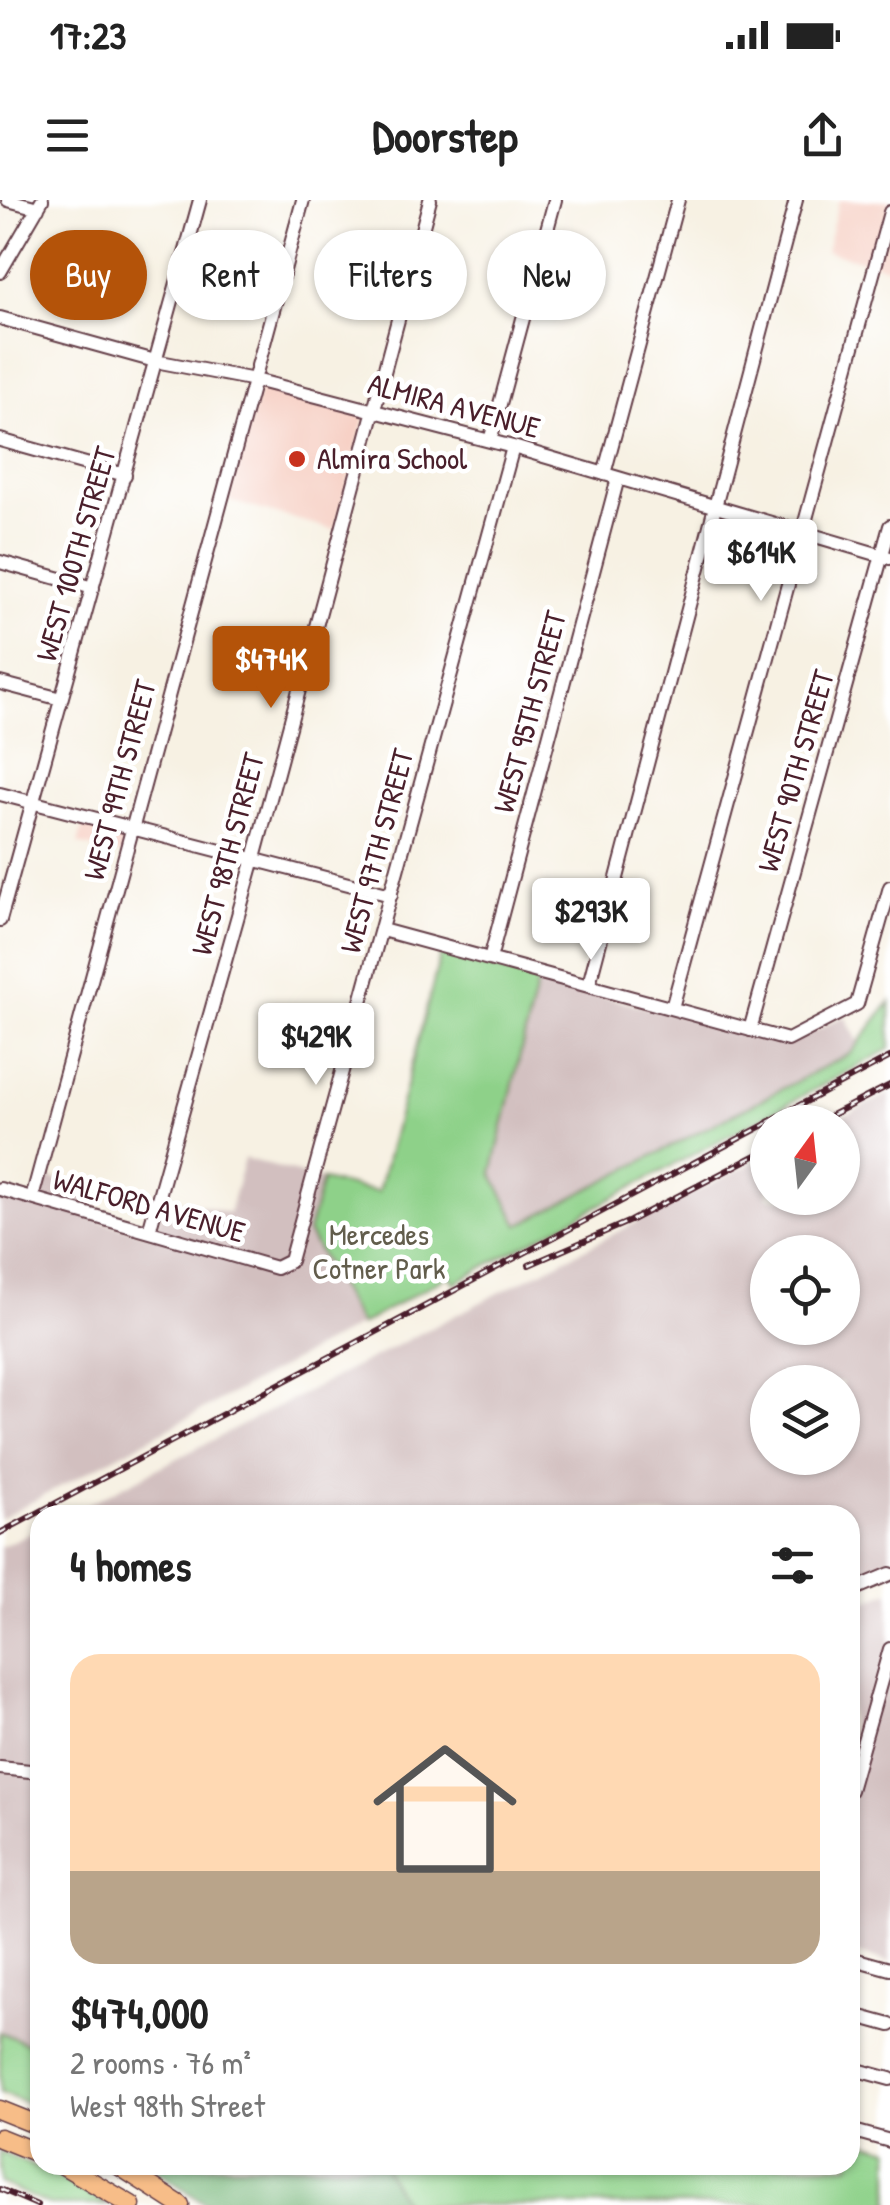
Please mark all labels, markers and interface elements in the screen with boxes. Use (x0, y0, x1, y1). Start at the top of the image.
text: 17:23 (50, 9, 126, 61)
text: Doorstep (373, 105, 517, 166)
icon: menu (40, 108, 95, 163)
icon: share (795, 108, 850, 163)
chip: Buy (30, 230, 147, 320)
chip: Rent (167, 230, 294, 320)
chip: Filters (314, 230, 467, 320)
chip: New (487, 230, 606, 320)
street label: ALMIRA AVENUE (364, 363, 545, 447)
place label: Almira School (317, 438, 467, 478)
street label: WEST 100TH STREET (25, 441, 125, 666)
marker: Almira School (286, 448, 308, 470)
pin: $614K (691, 519, 831, 604)
text: $614K (726, 530, 796, 573)
street label: WEST 95TH STREET (483, 606, 575, 817)
pin: $474K (201, 626, 341, 711)
text: $474K (235, 637, 307, 680)
street label: WEST 90TH STREET (747, 664, 843, 876)
street label: WEST 99TH STREET (73, 674, 165, 884)
street label: WEST 97TH STREET (330, 744, 423, 957)
street label: WEST 98TH STREET (181, 747, 273, 959)
pin: $293K (521, 878, 661, 963)
text: $293K (554, 889, 628, 932)
pin: $429K (246, 1003, 386, 1088)
text: $429K (280, 1014, 352, 1057)
north arrow (750, 1105, 860, 1215)
map controls (750, 1105, 860, 1475)
street label: WALFORD AVENUE (49, 1159, 250, 1251)
park label: Mercedes Cotner Park (313, 1214, 446, 1288)
button: locate (750, 1235, 860, 1345)
button: layers (750, 1365, 860, 1475)
text: 4 homes (70, 1537, 191, 1594)
icon: filters (765, 1538, 820, 1593)
icon: home (355, 1719, 535, 1899)
text: $474,000 (70, 1984, 209, 2041)
text: 2 rooms · 76 m² (70, 2041, 251, 2084)
text: West 98th Street (70, 2084, 265, 2127)

